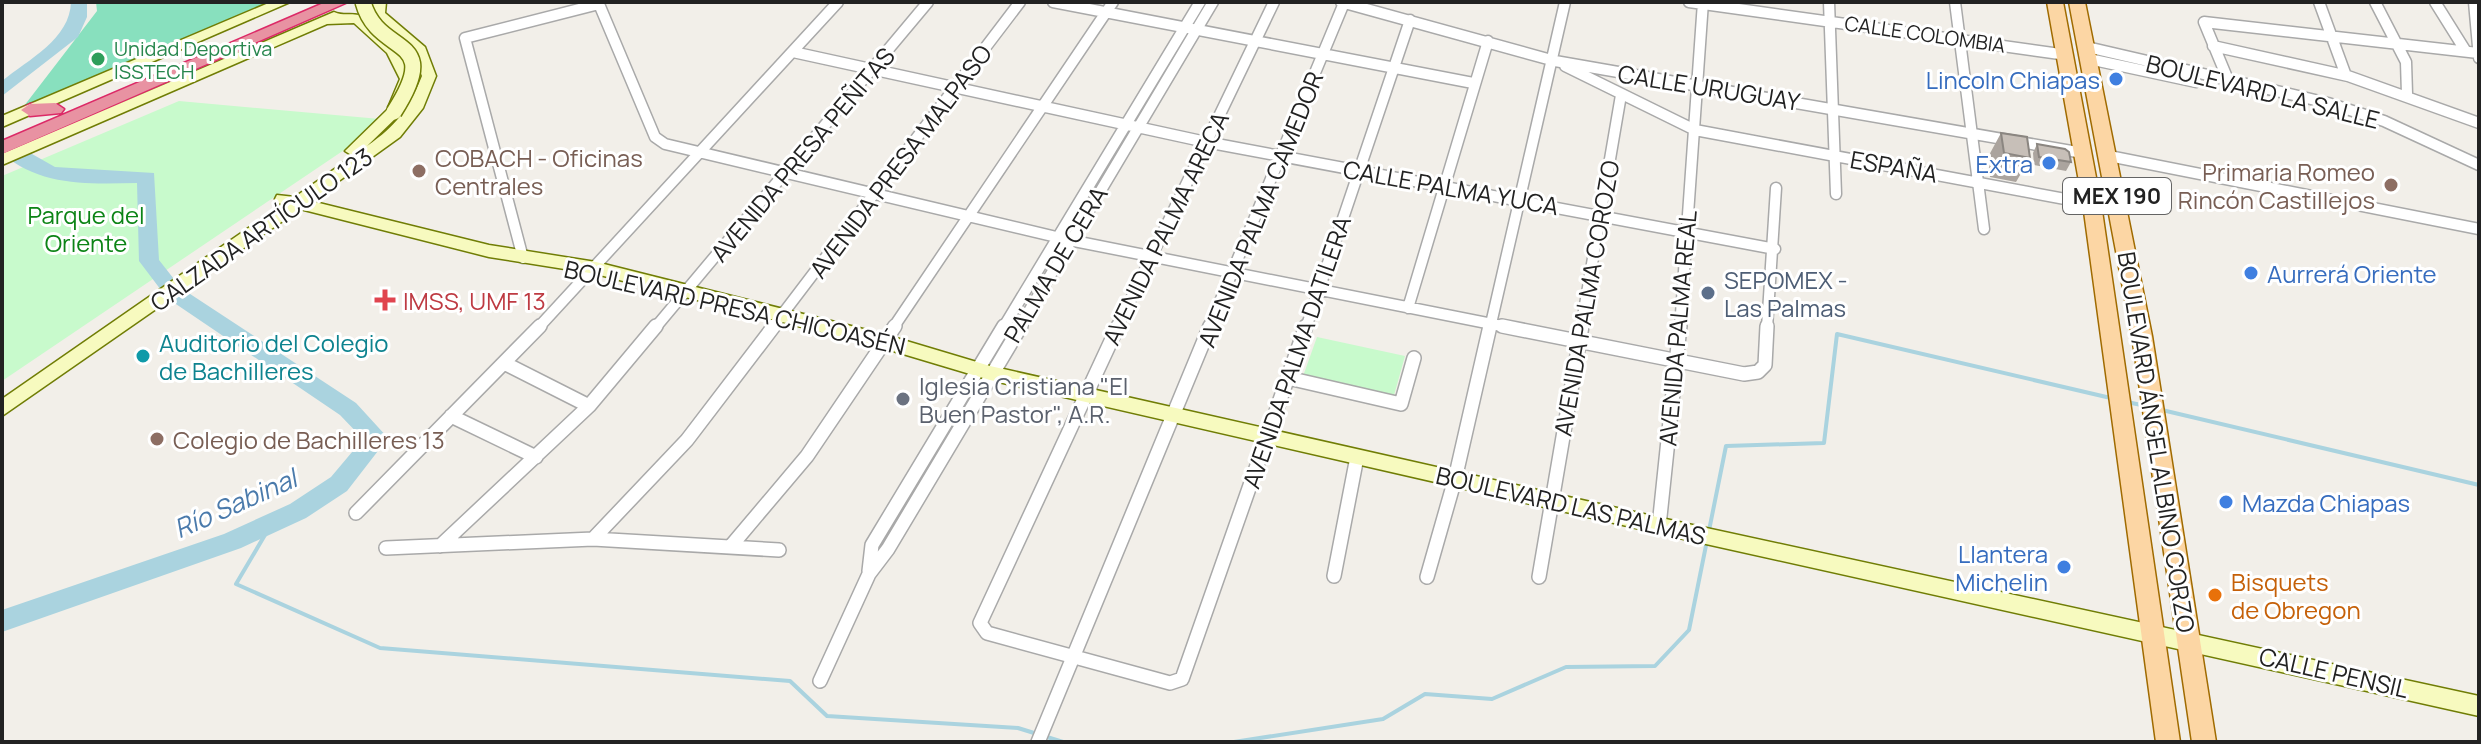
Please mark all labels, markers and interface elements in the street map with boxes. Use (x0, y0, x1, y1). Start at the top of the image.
street label: CALLE COLOMBIA (1843, 9, 2007, 59)
place label: Unidad Deportiva ISSTECH (114, 35, 272, 85)
street label: AVENIDA PRESA MALPASO (801, 37, 999, 285)
street label: AVENIDA PRESA PEÑITAS (702, 40, 902, 268)
street label: BOULEVARD LA SALLE (2143, 46, 2383, 136)
marker: Unidad Deportiva ISSTECH (89, 50, 107, 68)
street label: CALLE URUGUAY (1616, 56, 1803, 118)
place label: Lincoln Chiapas (1926, 63, 2100, 96)
street label: AVENIDA PALMA CAMEDOR (1190, 66, 1330, 352)
marker: Lincoln Chiapas (2107, 70, 2125, 88)
street label: AVENIDA PALMA ARECA (1094, 106, 1236, 350)
street label: CALZADA ARTÍCULO 123 (143, 140, 379, 318)
place label: COBACH - Oficinas Centrales (435, 141, 643, 202)
street label: ESPAÑA (1848, 142, 1940, 190)
place label: Extra (1976, 147, 2033, 180)
street label: CALLE PALMA YUCA (1341, 152, 1561, 222)
marker: Extra (2040, 154, 2058, 172)
place label: Primaria Romeo Rincón Castillejos (2178, 155, 2375, 216)
street label: AVENIDA PALMA COROZO (1545, 158, 1627, 438)
marker: COBACH - Oficinas Centrales (410, 162, 428, 180)
marker: Primaria Romeo Rincón Castillejos (2382, 176, 2400, 194)
road number: MEX 190 (2063, 178, 2171, 214)
street label: PALMA DE CERA (995, 180, 1115, 348)
park label: Parque del Oriente (27, 198, 145, 259)
street label: AVENIDA PALMA REAL (1650, 209, 1704, 447)
street label: AVENIDA PALMA DATILERA (1234, 211, 1358, 493)
street label: BOULEVARD ÁNGEL ALBINO CORZO (2111, 249, 2203, 635)
street label: BOULEVARD PRESA CHICOASÉN (561, 252, 909, 362)
place label: Aurrerá Oriente (2267, 257, 2437, 290)
place label: SEPOMEX - Las Palmas (1724, 263, 1848, 324)
marker: Aurrerá Oriente (2242, 264, 2260, 282)
place label: IMSS, UMF 13 (403, 284, 546, 317)
marker: SEPOMEX - Las Palmas (1699, 284, 1717, 302)
marker: IMSS, UMF 13 (374, 289, 396, 311)
place label: Auditorio del Colegio de Bachilleres (159, 326, 389, 387)
marker: Auditorio del Colegio de Bachilleres (134, 347, 152, 365)
place label: Iglesia Cristiana "El Buen Pastor", A.R. (919, 369, 1128, 430)
marker: Iglesia Cristiana "El Buen Pastor", A.R. (894, 390, 912, 408)
place label: Colegio de Bachilleres 13 (173, 423, 445, 456)
marker: Colegio de Bachilleres 13 (148, 430, 166, 448)
street label: BOULEVARD LAS PALMAS (1433, 458, 1709, 552)
water label: Río Sabinal (168, 459, 305, 546)
place label: Mazda Chiapas (2242, 486, 2410, 519)
marker: Mazda Chiapas (2217, 493, 2235, 511)
place label: Llantera Michelin (1955, 537, 2048, 598)
marker: Llantera Michelin (2055, 558, 2073, 576)
place label: Bisquets de Obregon (2231, 565, 2361, 626)
marker: Bisquets de Obregon (2206, 586, 2224, 604)
street label: CALLE PENSIL (2256, 639, 2412, 705)

